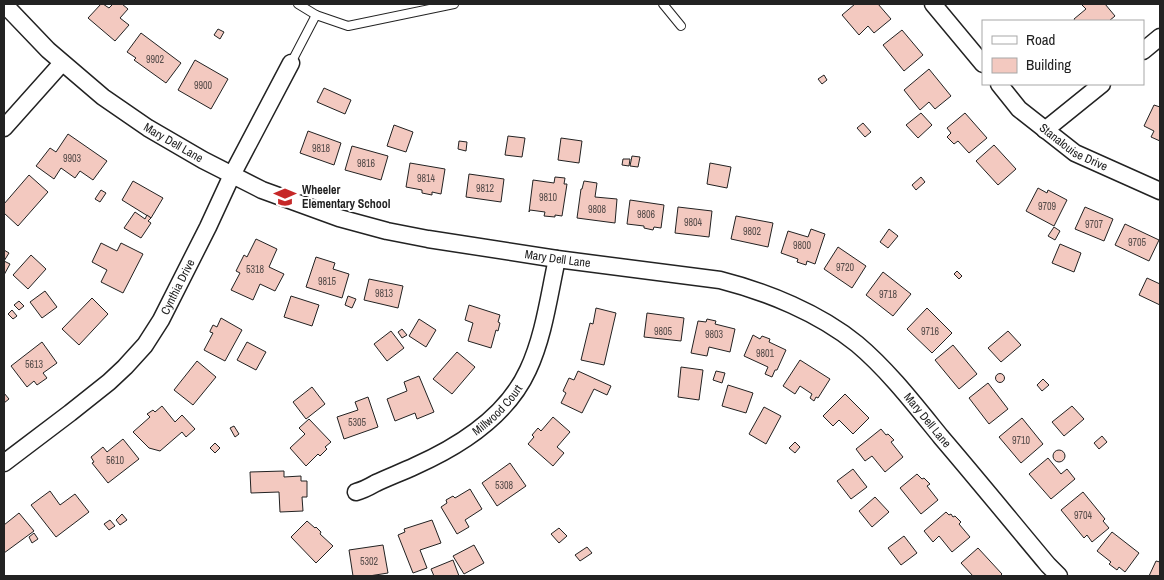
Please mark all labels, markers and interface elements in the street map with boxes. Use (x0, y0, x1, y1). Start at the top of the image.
legend (982, 20, 1144, 85)
text: Road (1026, 29, 1055, 50)
house number: 9902 (146, 53, 165, 66)
text: Building (1026, 54, 1071, 75)
house number: 9900 (194, 79, 213, 92)
street label: Mary Dell Lane (141, 119, 206, 166)
street label: Stanalouise Drive (1036, 120, 1110, 175)
house number: 9818 (312, 142, 331, 155)
house number: 9903 (63, 152, 82, 165)
house number: 9816 (357, 157, 376, 170)
house number: 9814 (417, 172, 436, 185)
place label: Wheeler Elementary School (302, 182, 391, 212)
house number: 9812 (476, 182, 495, 195)
school or university icon: Wheeler Elementary School (272, 184, 298, 210)
house number: 9810 (539, 191, 558, 204)
house number: 9709 (1038, 200, 1057, 213)
house number: 9808 (588, 203, 607, 216)
house number: 9806 (637, 208, 656, 221)
house number: 9804 (684, 216, 703, 229)
house number: 9707 (1085, 218, 1104, 231)
house number: 9802 (743, 225, 762, 238)
house number: 9705 (1128, 236, 1147, 249)
house number: 9800 (793, 239, 812, 252)
street label: Mary Dell Lane (524, 246, 591, 271)
street label: Cynthia Drive (157, 256, 198, 317)
house number: 9720 (836, 261, 855, 274)
house number: 5318 (246, 263, 265, 276)
house number: 9815 (318, 275, 337, 288)
house number: 9813 (375, 287, 394, 300)
house number: 9718 (879, 288, 898, 301)
house number: 9805 (654, 325, 673, 338)
house number: 9716 (921, 325, 940, 338)
house number: 9803 (705, 328, 724, 341)
house number: 9801 (756, 347, 775, 360)
house number: 5613 (25, 358, 44, 371)
street label: Millwood Court (469, 381, 526, 439)
street label: Mary Dell Lane (900, 390, 955, 451)
house number: 5305 (348, 416, 367, 429)
house number: 9710 (1012, 434, 1031, 447)
house number: 5610 (106, 454, 125, 467)
house number: 5308 (495, 479, 514, 492)
house number: 9704 (1074, 509, 1093, 522)
house number: 5302 (360, 555, 379, 568)

